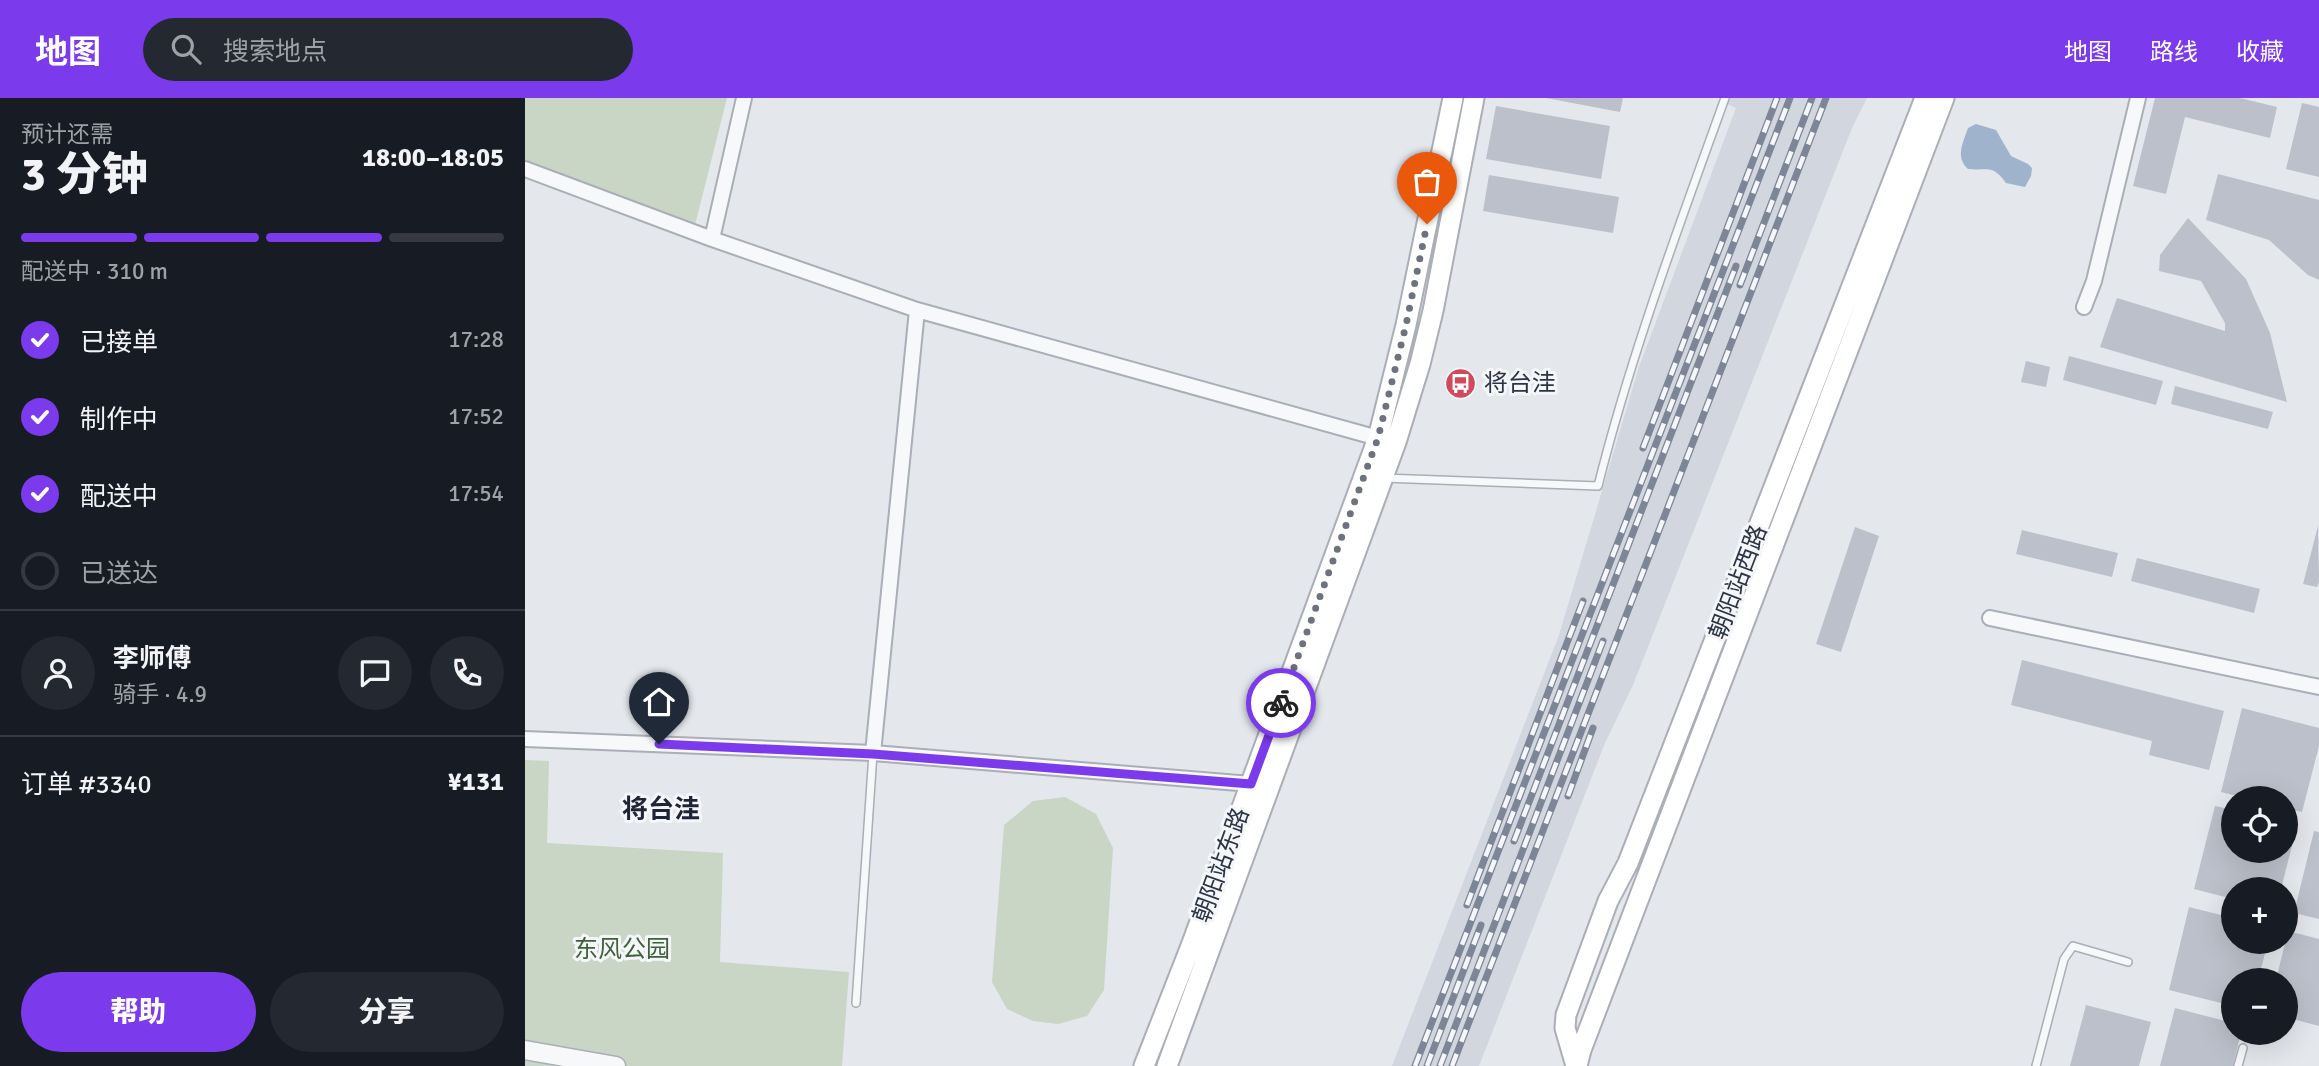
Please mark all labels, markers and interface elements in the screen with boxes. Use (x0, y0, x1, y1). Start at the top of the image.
search box (143, 18, 633, 81)
icon: search (167, 30, 205, 68)
text: 地图 (35, 32, 101, 73)
text: 搜索地点 (223, 36, 327, 68)
text: 地图 (2064, 37, 2112, 67)
text: 路线 (2150, 37, 2198, 67)
text: 收藏 (2236, 37, 2284, 67)
text: 预计还需 (21, 120, 113, 149)
text: 18:00–18:05 (362, 142, 504, 174)
text: 3 分钟 (21, 147, 148, 203)
pin (1397, 152, 1457, 224)
icon: bag (1408, 163, 1446, 201)
text: 配送中 · 310 m (21, 257, 168, 286)
icon: check (21, 321, 59, 359)
text: 17:28 (448, 325, 504, 354)
text: 已接单 (80, 327, 158, 359)
bus stop icon: 将台洼 (1444, 366, 1478, 400)
place label: 将台洼 (1484, 368, 1556, 398)
icon: check (21, 398, 59, 436)
text: 17:52 (448, 402, 504, 431)
text: 制作中 (80, 404, 158, 436)
icon: check (21, 475, 59, 513)
text: 17:54 (448, 479, 504, 508)
text: 配送中 (80, 481, 158, 513)
street label: 朝阳站西路 (1702, 521, 1774, 643)
text: 已送达 (80, 558, 158, 590)
button: person (21, 636, 95, 710)
button: chat (338, 636, 412, 710)
button: phone (430, 636, 504, 710)
text: 李师傅 (113, 643, 191, 675)
courier (1246, 668, 1316, 738)
pin (629, 672, 689, 744)
text: 骑手 · 4.9 (113, 680, 207, 709)
icon: home (640, 683, 678, 721)
icon: bike (1262, 684, 1300, 722)
text: ¥131 (448, 766, 504, 798)
text: 订单 #3340 (21, 769, 152, 801)
map controls (2221, 786, 2298, 1045)
button: locate (2221, 786, 2298, 863)
district label: 将台洼 (622, 794, 700, 826)
street label: 朝阳站东路 (1186, 803, 1256, 927)
button: + (2221, 877, 2298, 954)
park label: 东风公园 (574, 934, 670, 964)
button: − (2221, 968, 2298, 1045)
button: 帮助 (21, 972, 256, 1052)
button: 分享 (270, 972, 504, 1052)

